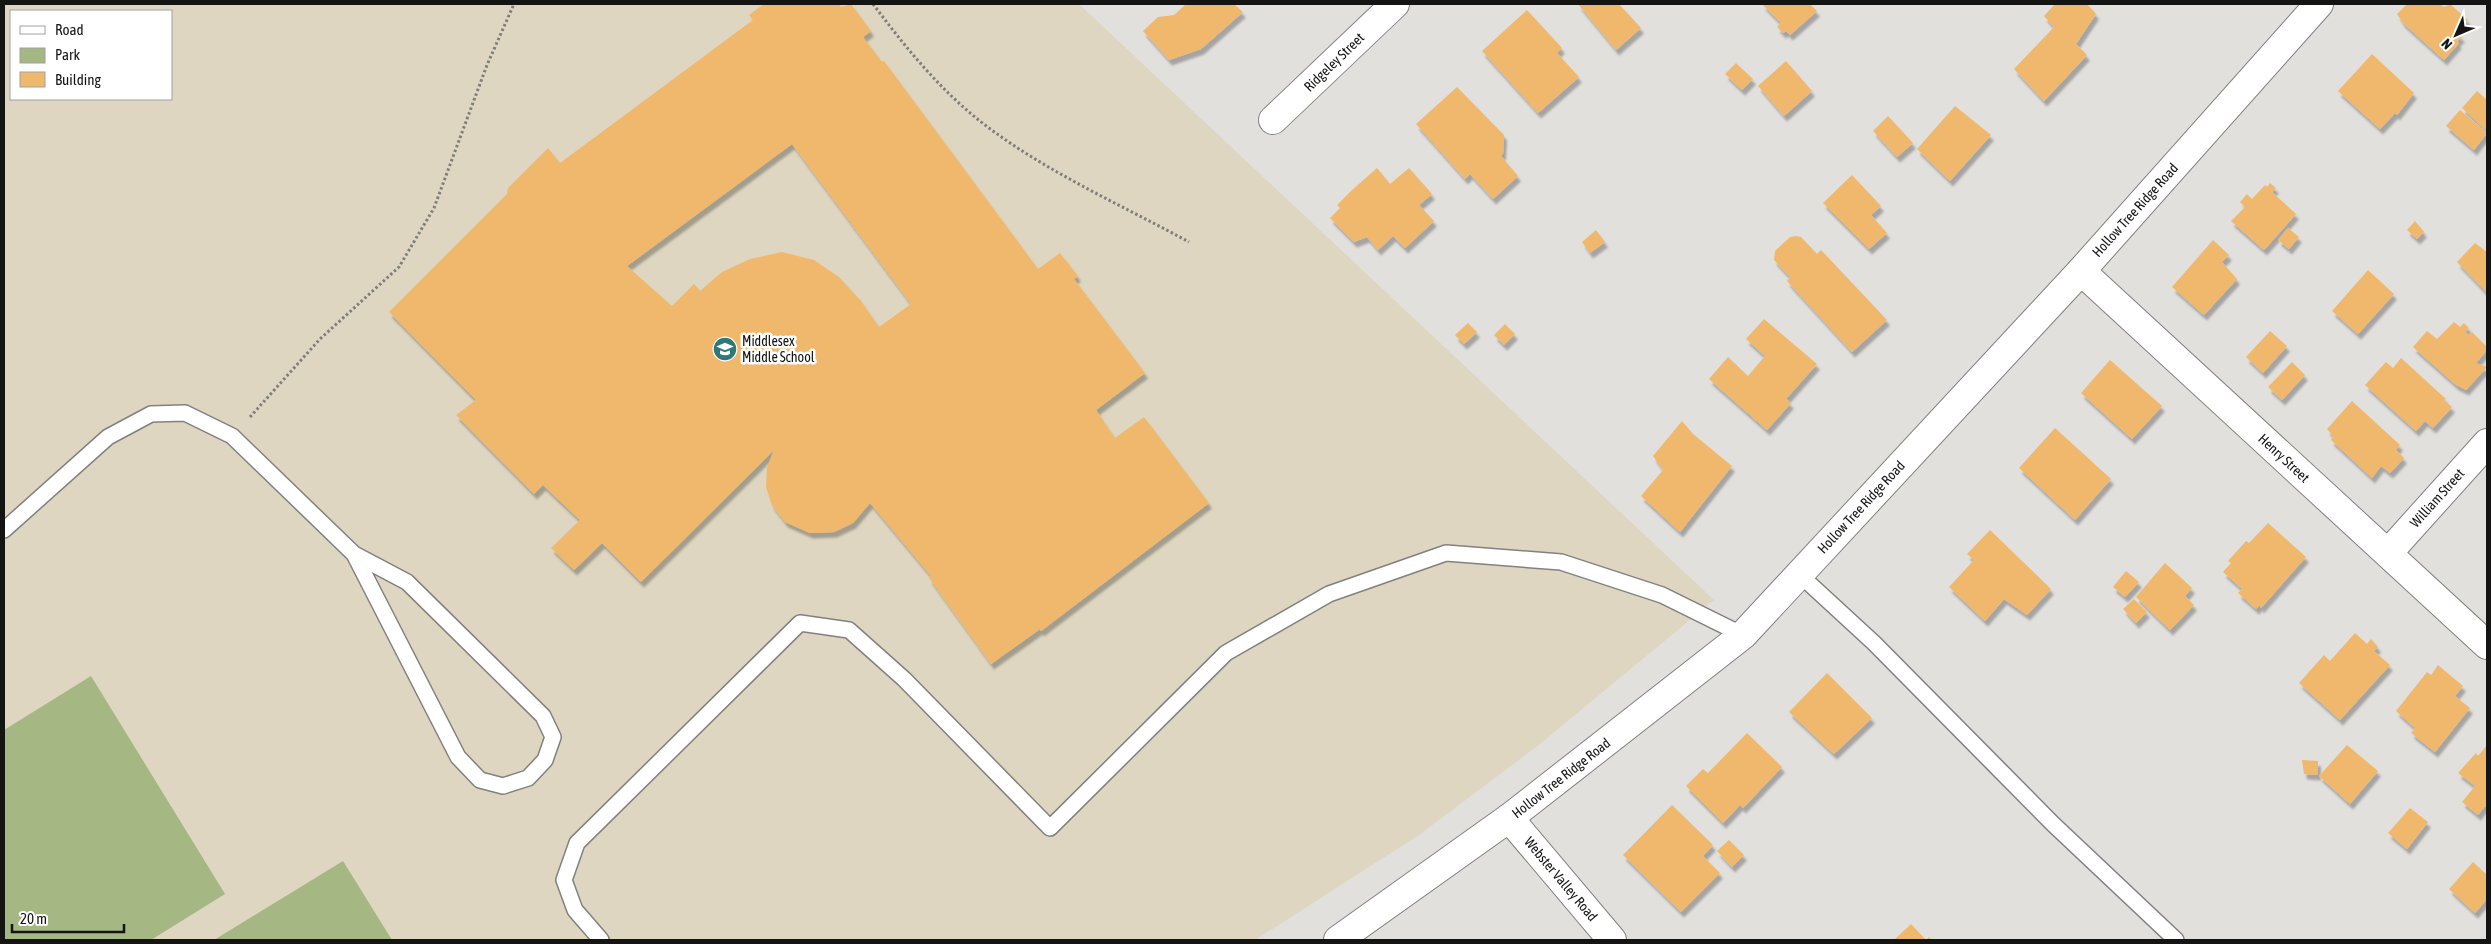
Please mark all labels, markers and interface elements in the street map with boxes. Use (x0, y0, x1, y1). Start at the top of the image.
legend (10, 10, 172, 100)
north arrow (2431, 10, 2481, 60)
text: Road (55, 21, 84, 38)
street label: Ridgeley Street (1301, 29, 1367, 95)
text: N (2438, 36, 2455, 53)
text: Park (55, 46, 80, 63)
text: Building (55, 71, 101, 88)
street label: Hollow Tree Ridge Road (2089, 160, 2181, 260)
place label: Middlesex Middle School (742, 333, 815, 365)
school or university icon: Middlesex Middle School (712, 336, 738, 362)
street label: Henry Street (2255, 430, 2313, 486)
street label: Hollow Tree Ridge Road (1814, 458, 1908, 556)
street label: William Street (2407, 465, 2467, 531)
street label: Hollow Tree Ridge Road (1509, 735, 1613, 821)
street label: Webster Valley Road (1521, 834, 1601, 924)
scale bar (12, 902, 125, 934)
text: 20 m (20, 910, 47, 927)

